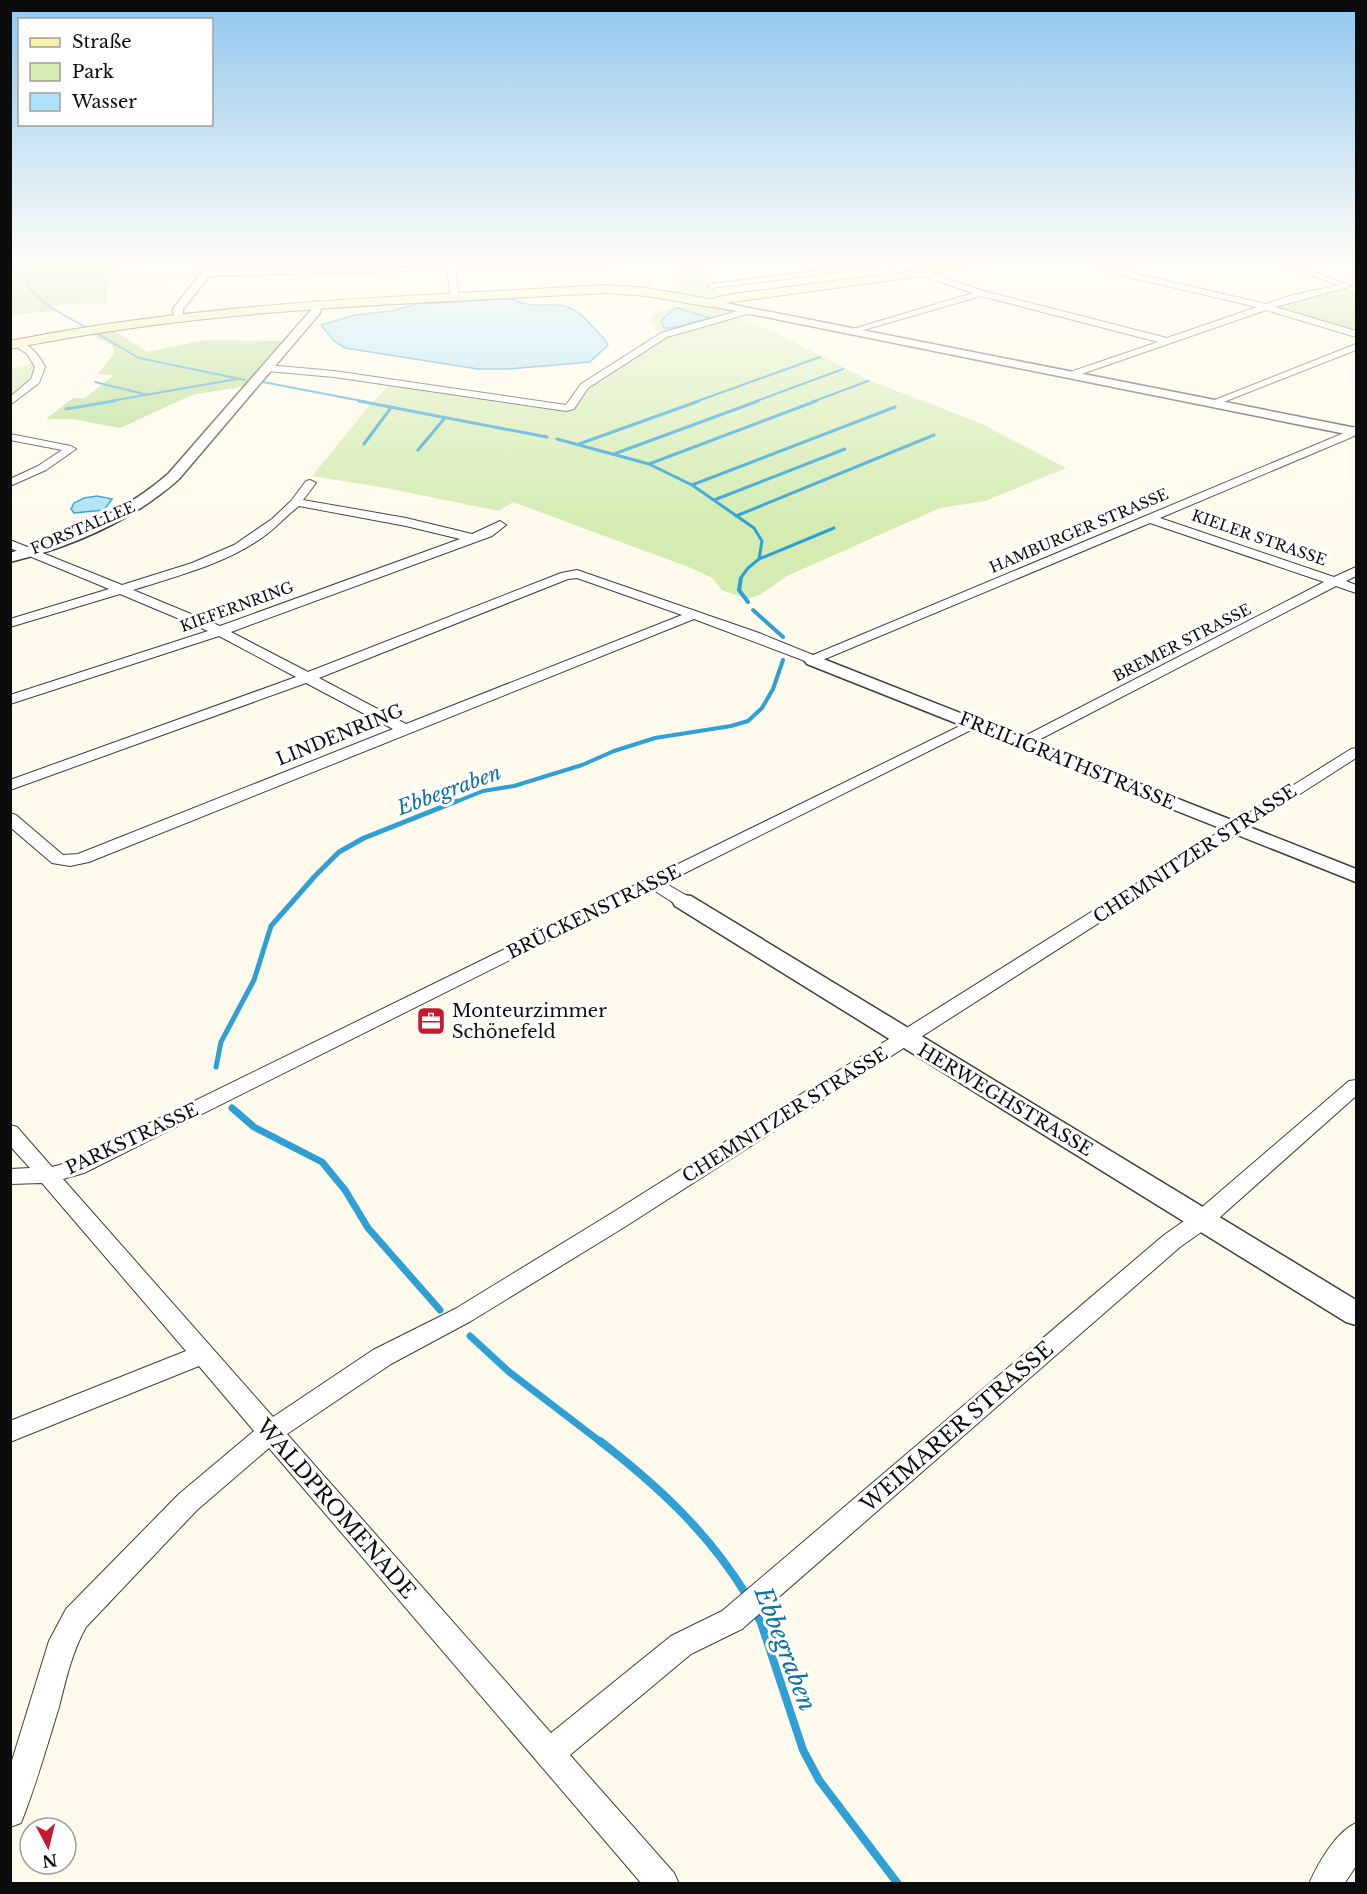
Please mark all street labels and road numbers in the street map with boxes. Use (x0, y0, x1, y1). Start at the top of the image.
street label: HAMBURGER STRASSE (986, 484, 1171, 577)
street label: FORSTALLEE (28, 497, 138, 558)
street label: KIELER STRASSE (1189, 506, 1329, 570)
street label: KIEFERNRING (177, 577, 296, 636)
street label: BREMER STRASSE (1110, 599, 1254, 686)
street label: LINDENRING (273, 699, 407, 771)
street label: FREILIGRATHSTRASSE (956, 708, 1178, 814)
street label: CHEMNITZER STRASSE (1089, 780, 1301, 928)
street label: BRÜCKENSTRASSE (503, 859, 685, 964)
street label: HERWEGHSTRASSE (914, 1039, 1096, 1161)
street label: CHEMNITZER STRASSE (678, 1043, 892, 1187)
street label: PARKSTRASSE (62, 1099, 202, 1179)
street label: WEIMARER STRASSE (855, 1336, 1059, 1518)
street label: WALDPROMENADE (250, 1413, 421, 1604)

